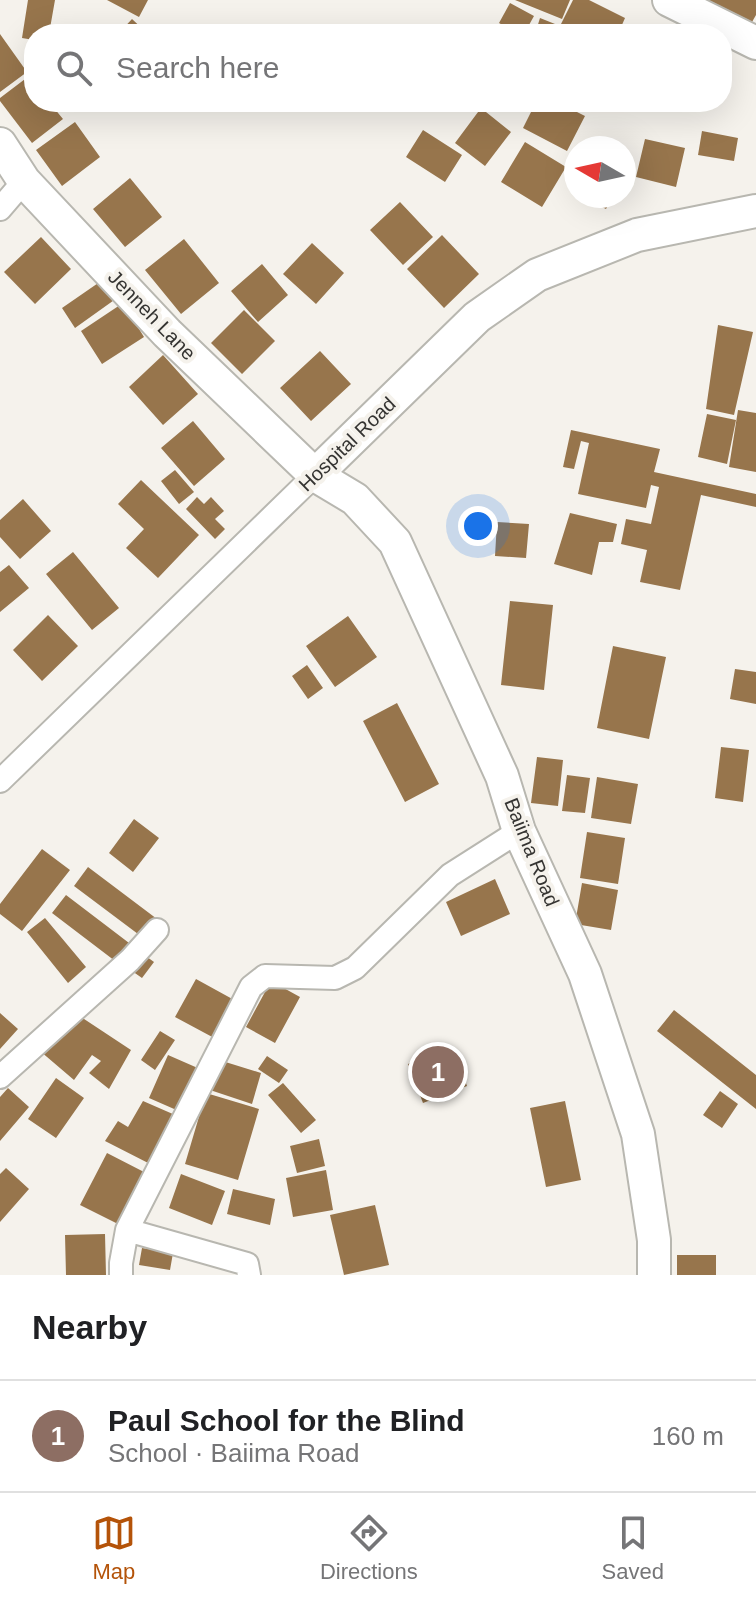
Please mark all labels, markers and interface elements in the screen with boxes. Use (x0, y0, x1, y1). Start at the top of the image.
search box (24, 24, 732, 112)
icon: search (52, 46, 96, 90)
text: Search here (116, 51, 279, 84)
north arrow (564, 136, 636, 208)
street label: Jenneh Lane (104, 266, 200, 364)
street label: Hospital Road (294, 392, 400, 496)
your location (458, 506, 498, 546)
street label: Baiima Road (500, 795, 564, 909)
pin: 1 (412, 1042, 464, 1102)
text: Nearby (32, 1308, 147, 1346)
text: Paul School for the Blind (108, 1404, 465, 1437)
text: 1 (51, 1421, 65, 1451)
text: 160 m (652, 1421, 724, 1451)
text: School · Baiima Road (108, 1438, 359, 1468)
tab: Map (92, 1511, 136, 1585)
tab: Directions (320, 1511, 418, 1585)
tab: Saved (602, 1511, 664, 1585)

